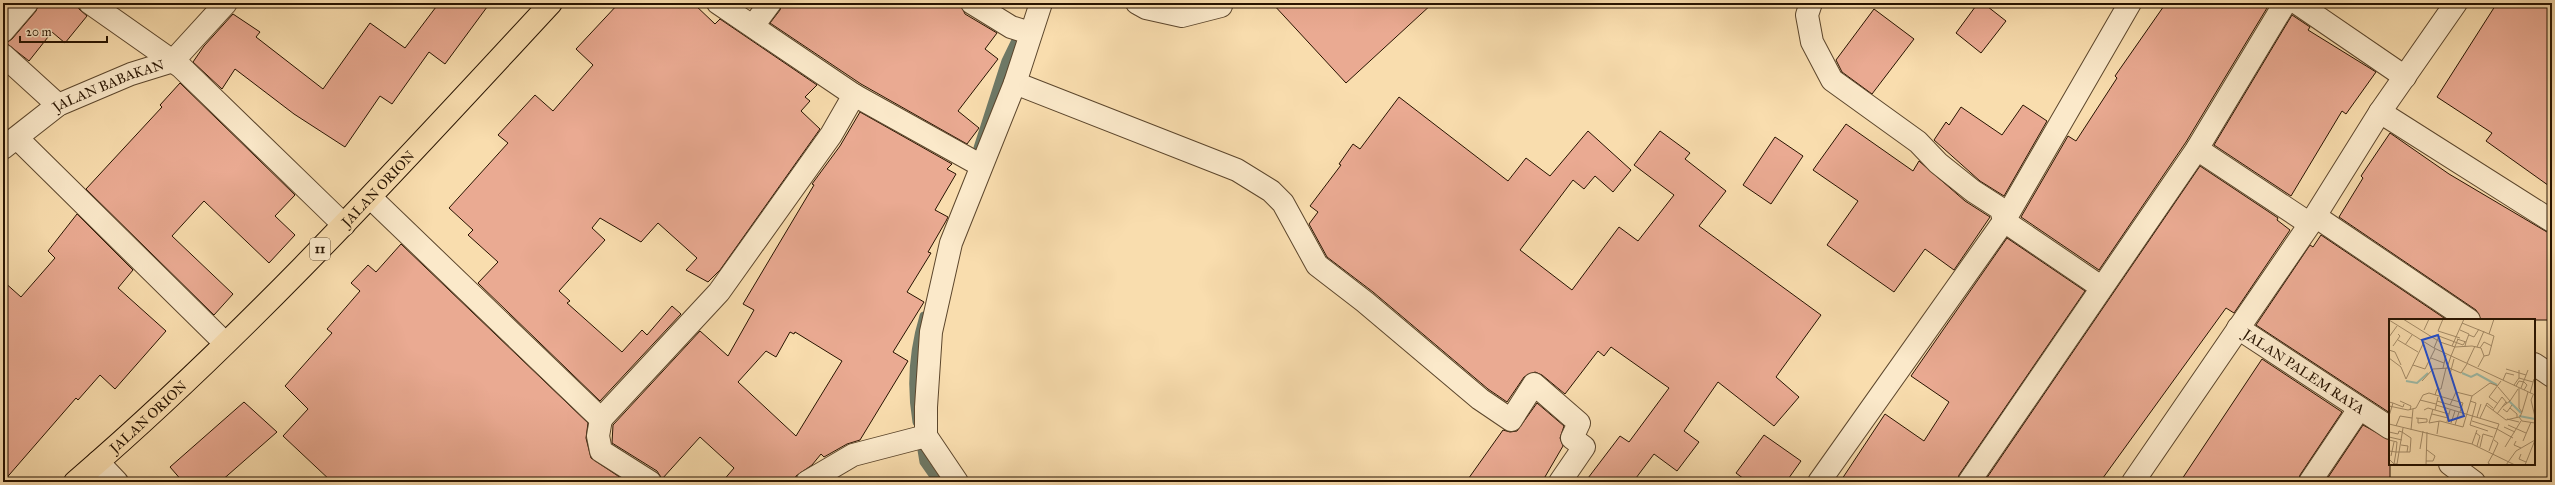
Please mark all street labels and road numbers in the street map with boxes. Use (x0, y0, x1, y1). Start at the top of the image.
street label: JALAN BABAKAN (47, 56, 166, 117)
street label: JALAN ORION (336, 147, 418, 232)
road number: 11 (310, 238, 330, 260)
street label: JALAN PALEM RAYA (2238, 324, 2368, 418)
street label: JALAN ORION (104, 377, 190, 458)

